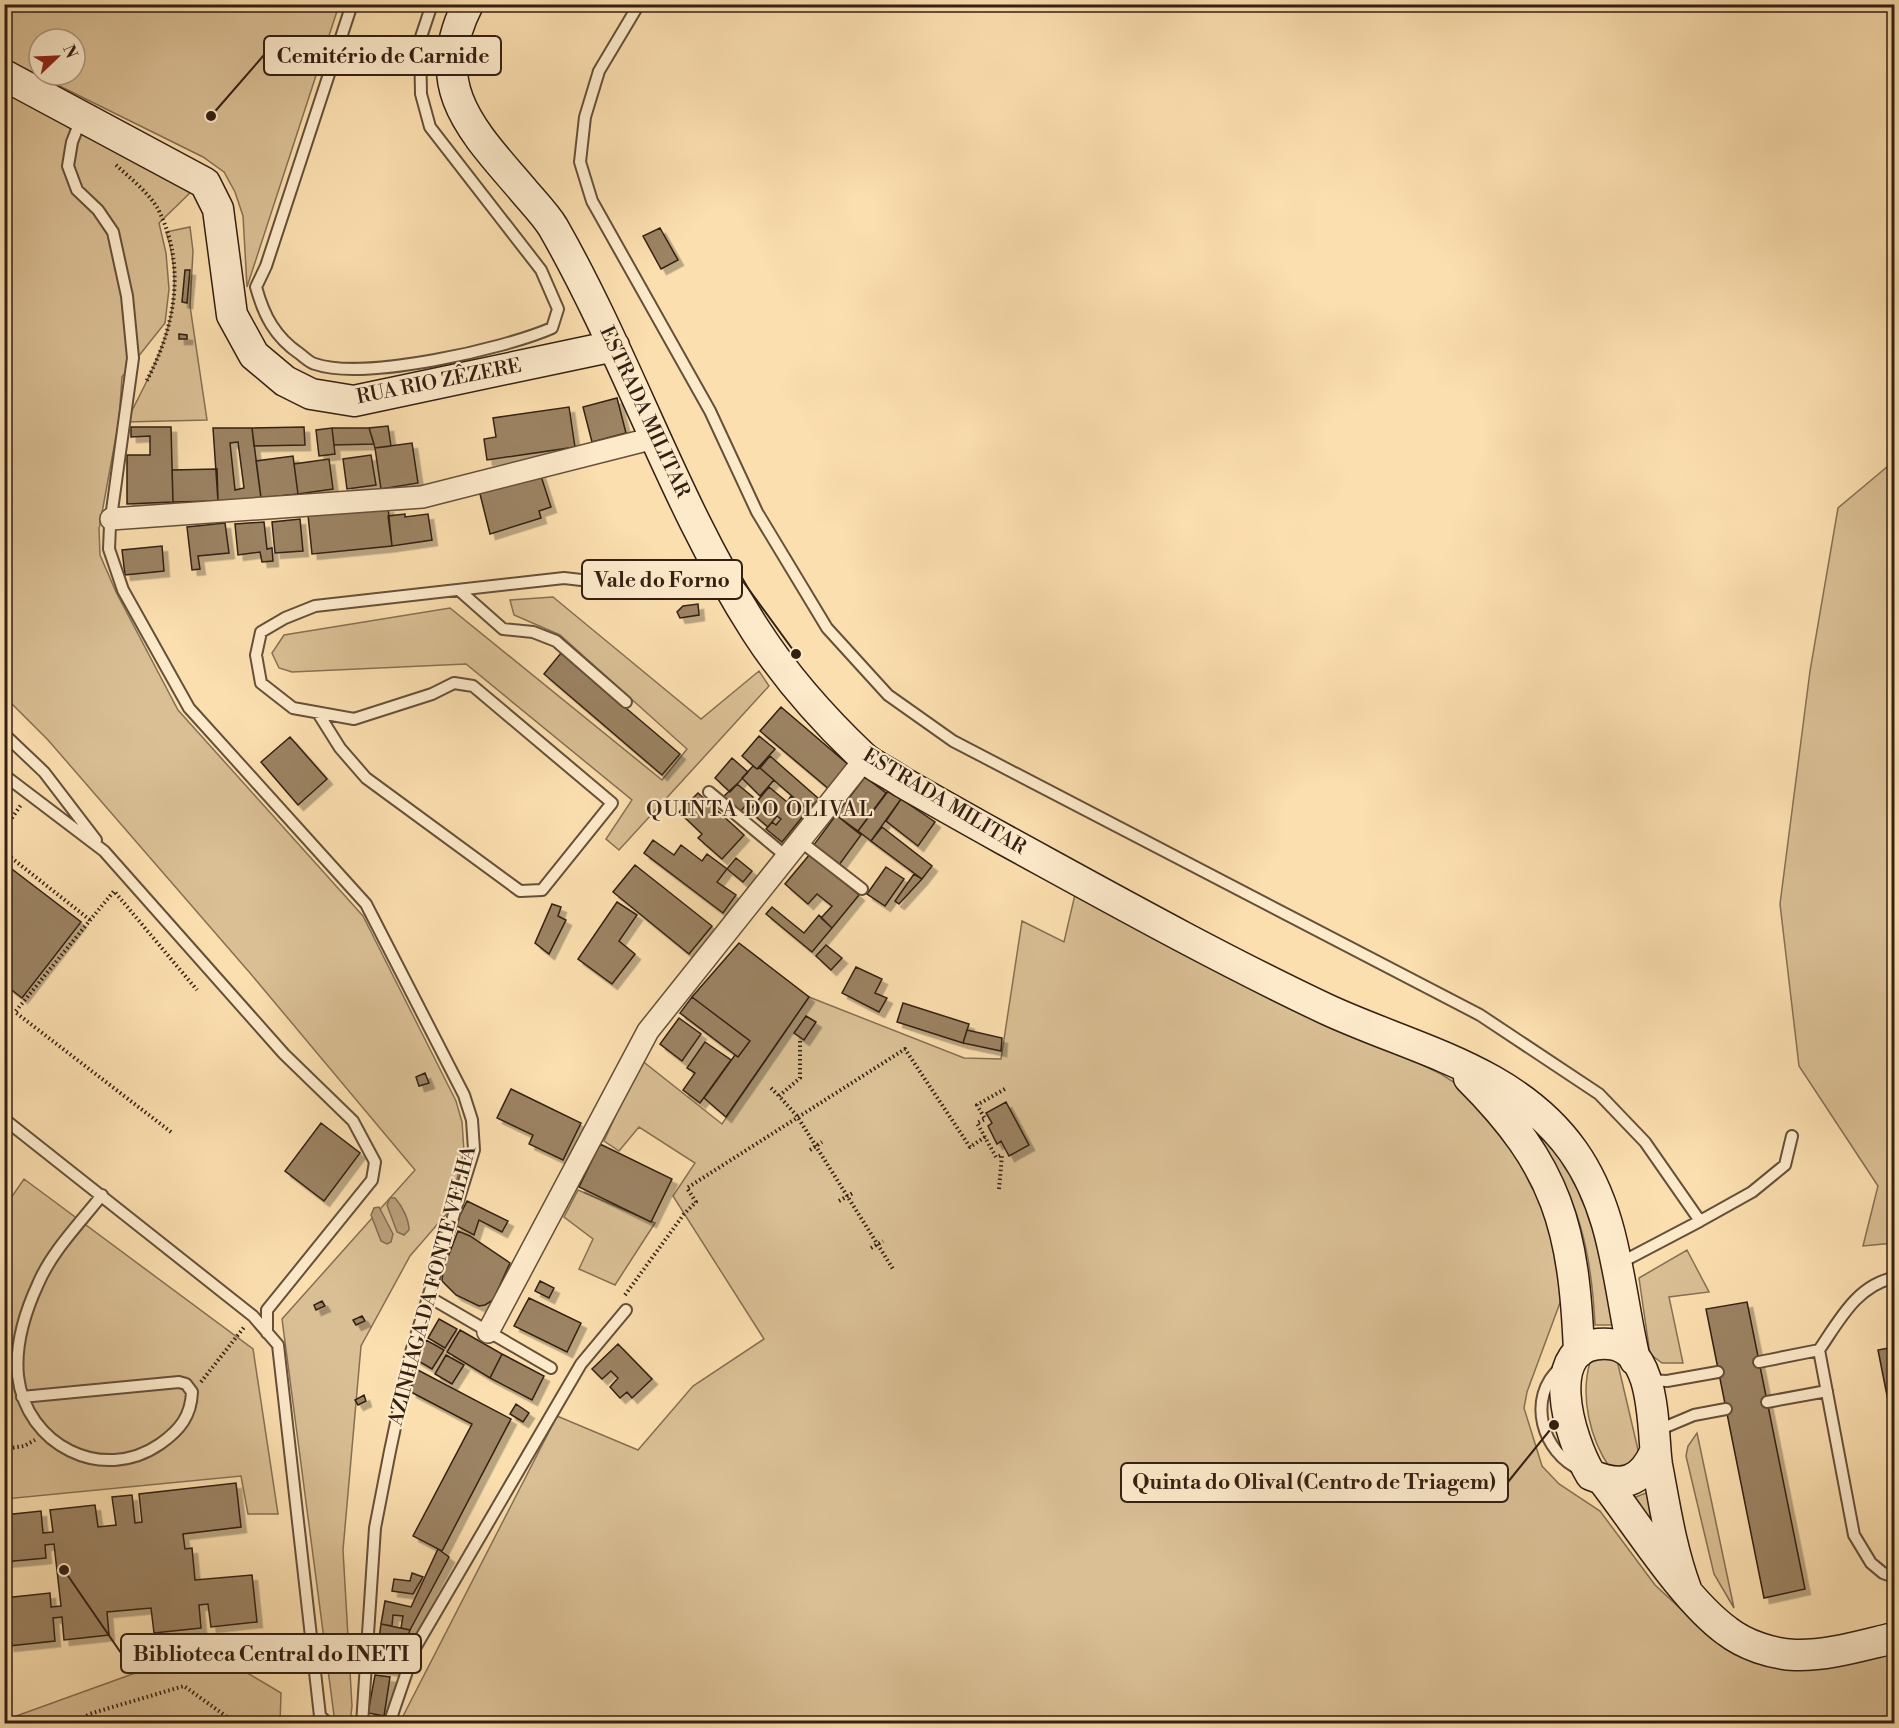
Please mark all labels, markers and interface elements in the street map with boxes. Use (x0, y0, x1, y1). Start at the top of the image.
north arrow (27, 27, 87, 87)
callout: Cemitério de Carnide (264, 36, 501, 75)
text: N (58, 42, 82, 62)
text: Cemitério de Carnide (276, 44, 490, 70)
street label: ESTRADA MILITAR (593, 322, 695, 503)
street label: RUA RIO ZÊZERE (354, 353, 524, 410)
callout: Vale do Forno (582, 560, 742, 599)
text: Vale do Forno (593, 568, 730, 594)
street label: ESTRADA MILITAR (858, 743, 1031, 861)
district label: QUINTA DO OLIVAL (646, 797, 874, 823)
street label: AZINHAGA DA FONTE VELHA (383, 1142, 483, 1429)
callout: Quinta do Olival (Centro de Triagem) (1121, 1463, 1508, 1502)
text: Quinta do Olival (Centro de Triagem) (1132, 1470, 1496, 1496)
callout: Biblioteca Central do INETI (121, 1634, 421, 1673)
text: Biblioteca Central do INETI (133, 1642, 409, 1668)

